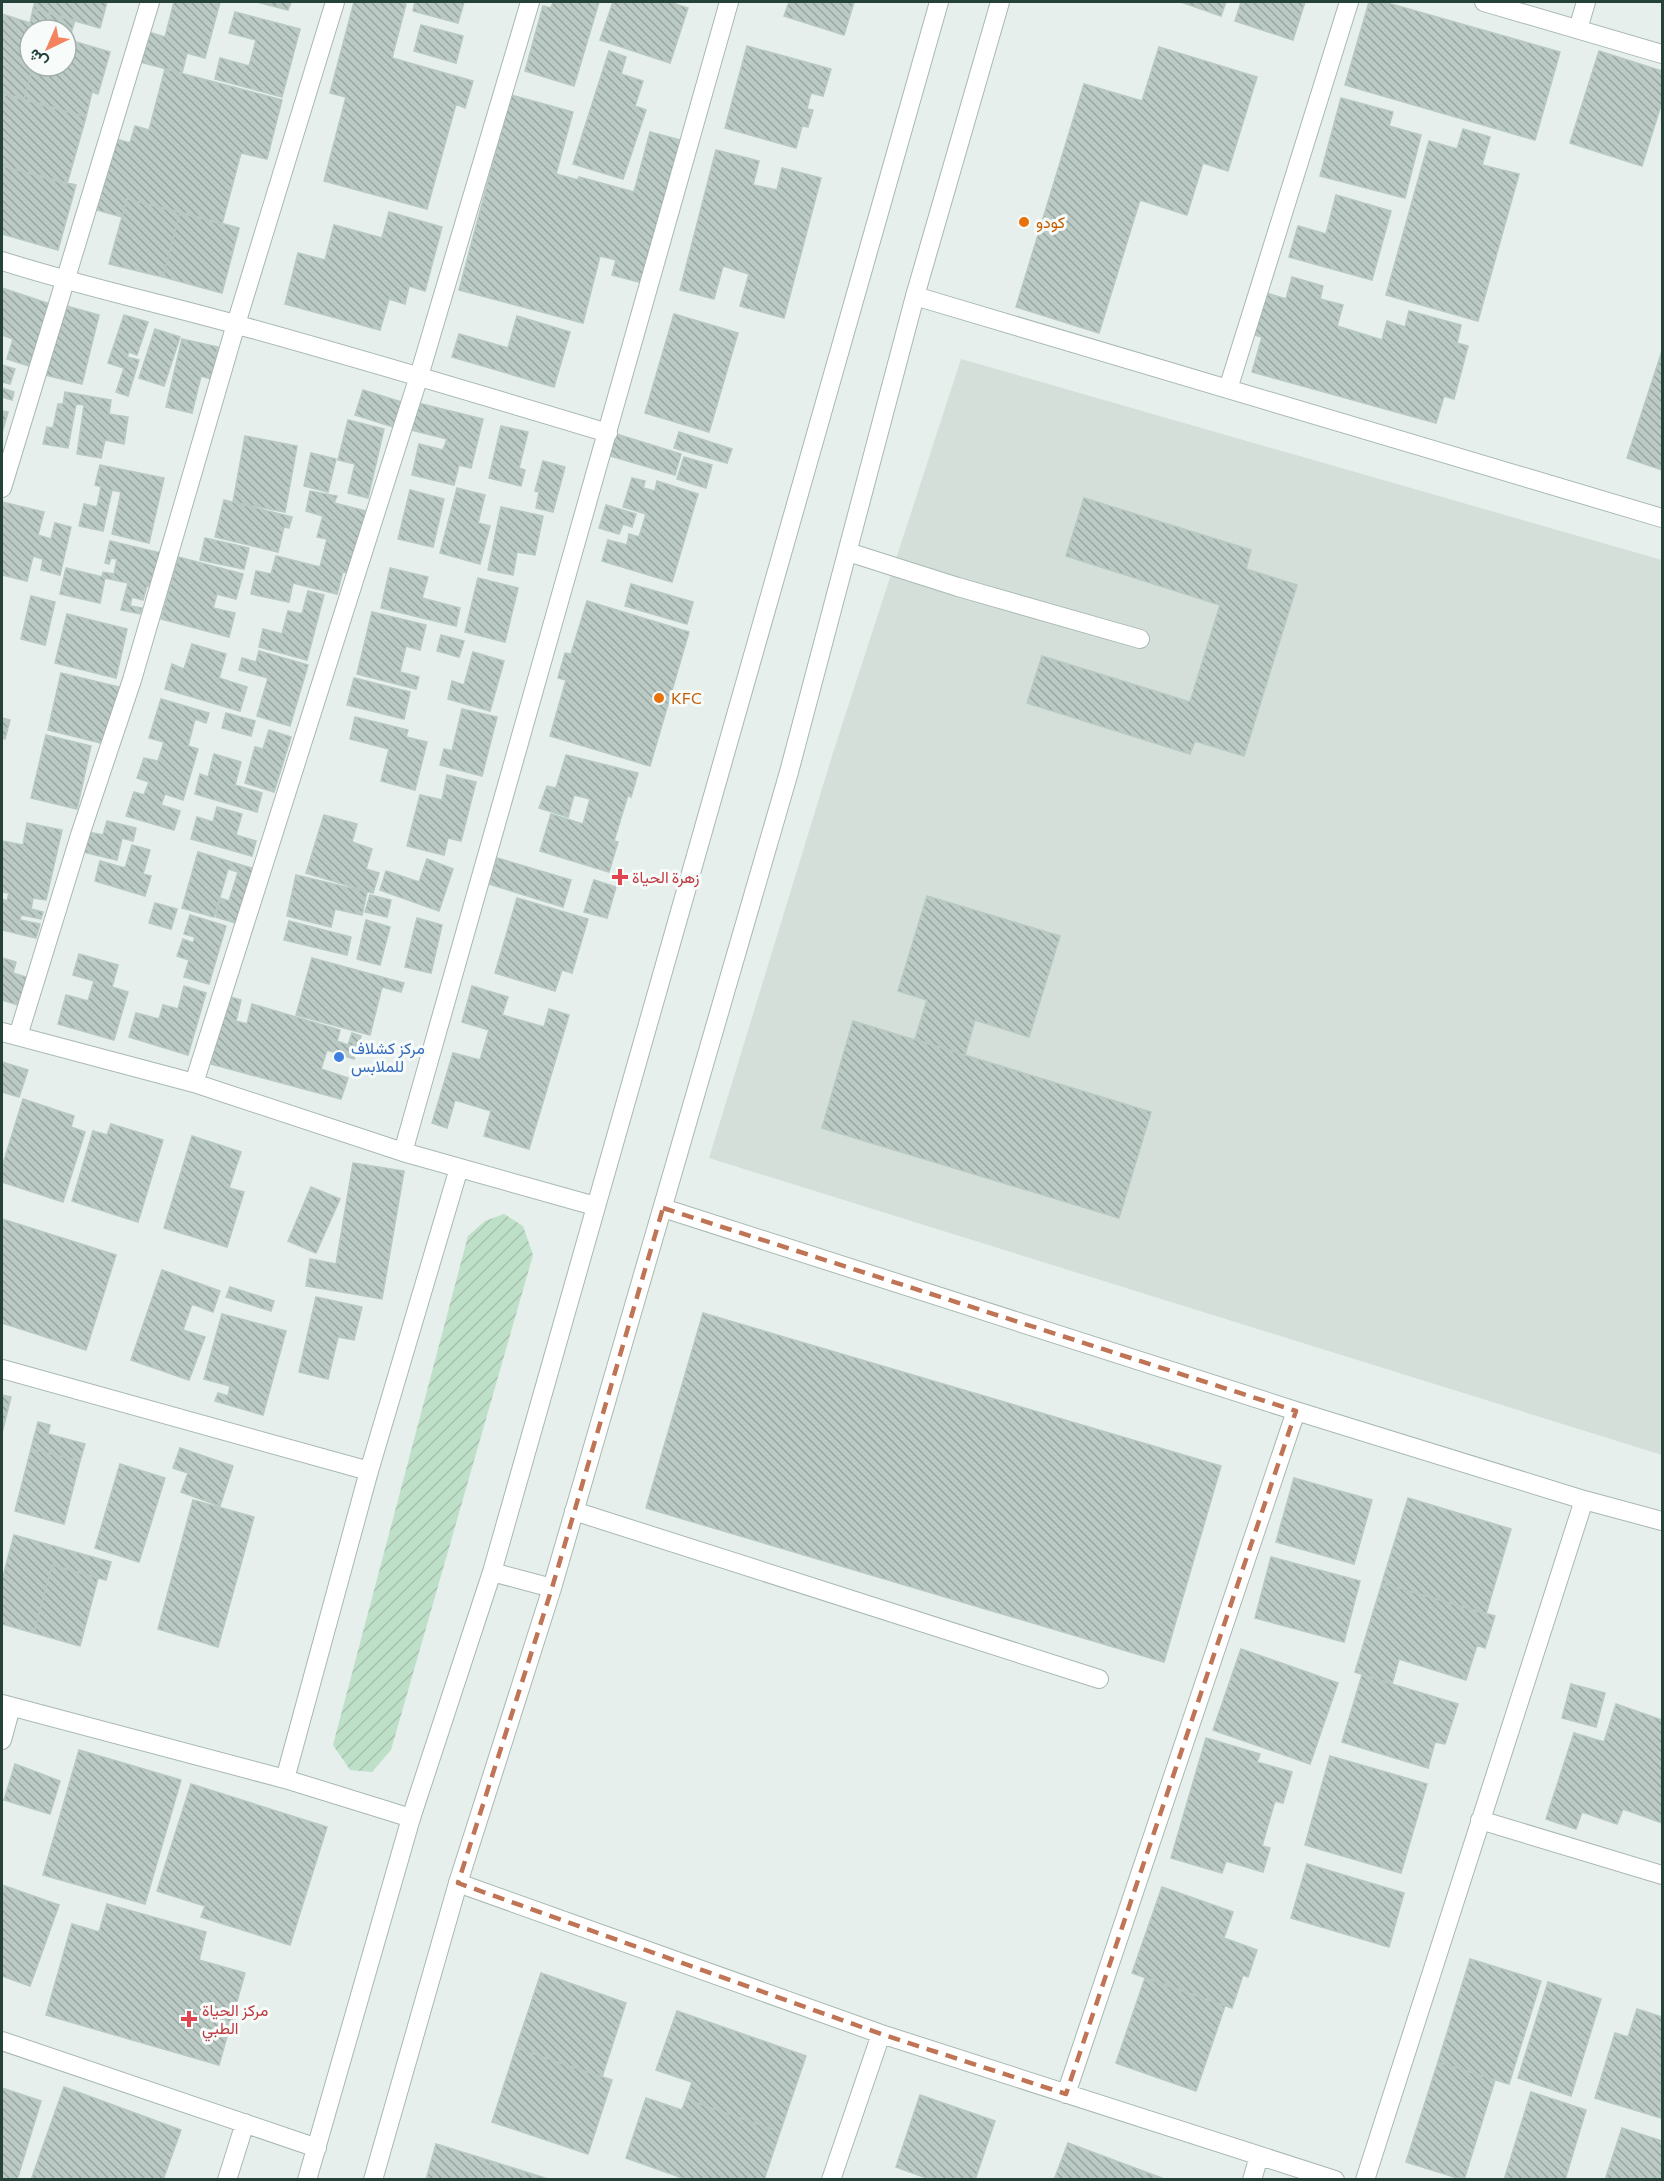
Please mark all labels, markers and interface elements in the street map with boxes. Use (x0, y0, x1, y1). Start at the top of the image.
north arrow (18, 18, 78, 78)
text: ش (24, 45, 51, 73)
place label: كودو (1036, 212, 1065, 233)
marker: كودو (1017, 215, 1031, 229)
place label: KFC (671, 688, 702, 707)
marker: KFC (652, 691, 666, 705)
place label: زهرة الحياة (632, 867, 699, 888)
marker: زهرة الحياة (613, 870, 627, 884)
place label: مركز كشلاف للملابس (351, 1038, 425, 1077)
marker: مركز كشلاف للملابس (332, 1050, 346, 1064)
place label: مركز الحياة الطبي (202, 2000, 268, 2042)
marker: مركز الحياة الطبي (180, 2010, 198, 2028)

